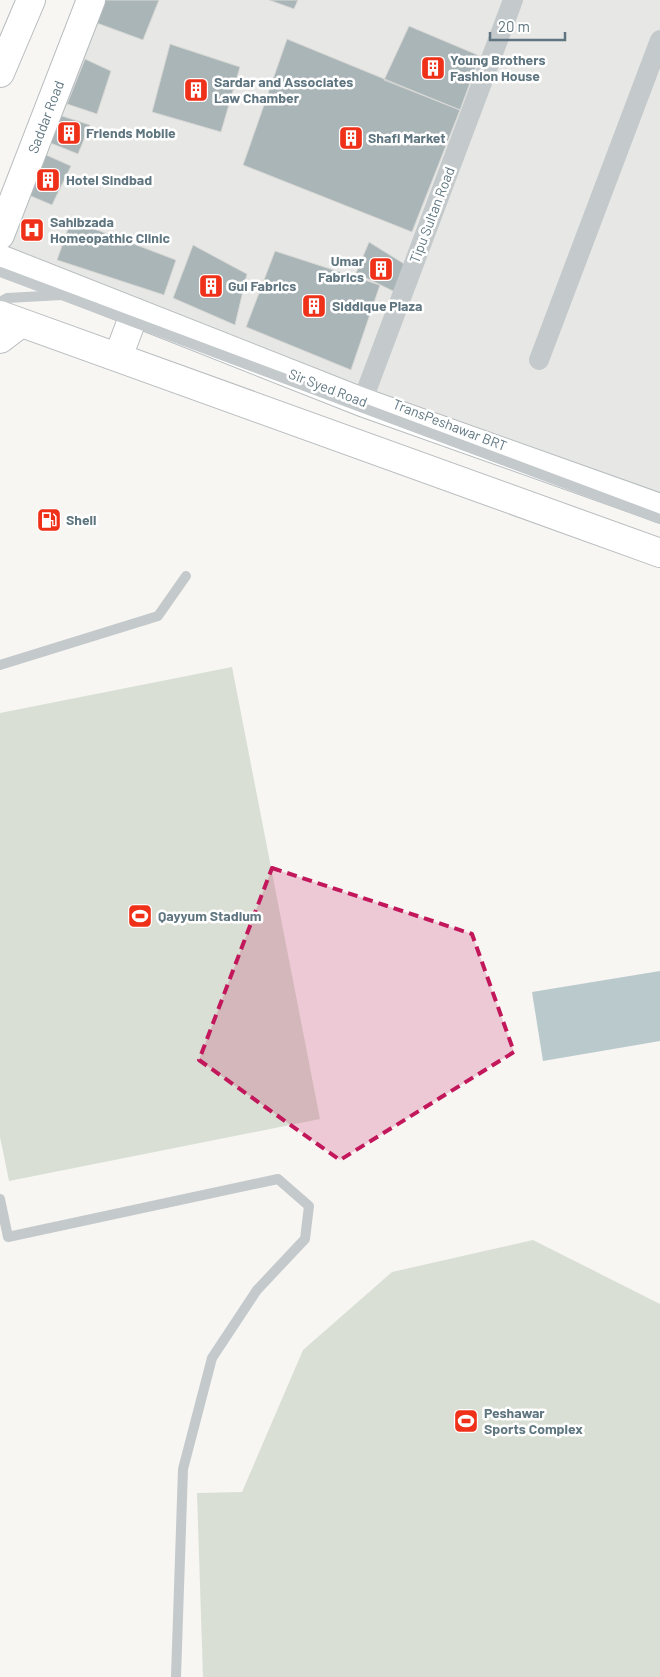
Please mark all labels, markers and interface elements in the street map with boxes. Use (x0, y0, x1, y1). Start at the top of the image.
scale bar (490, 10, 565, 42)
text: 20 m (498, 17, 530, 35)
place label: Young Brothers Fashion House (450, 51, 546, 84)
building icon: Young Brothers Fashion House (420, 55, 446, 81)
place label: Sardar and Associates Law Chamber (214, 73, 353, 106)
building icon: Sardar and Associates Law Chamber (183, 77, 209, 103)
street label: Saddar Road (24, 78, 67, 156)
building icon: Friends Mobile (56, 120, 82, 146)
place label: Friends Mobile (86, 124, 176, 141)
building icon: Shafi Market (338, 125, 364, 151)
place label: Shafi Market (368, 129, 446, 146)
street label: Tipu Sultan Road (405, 164, 458, 265)
building icon: Hotel Sindbad (35, 167, 61, 193)
place label: Hotel Sindbad (66, 171, 152, 188)
place label: Sahibzada Homeopathic Clinic (50, 213, 170, 246)
hospital icon: Sahibzada Homeopathic Clinic (19, 217, 45, 243)
place label: Umar Fabrics (318, 252, 365, 285)
building icon: Umar Fabrics (368, 256, 394, 282)
building icon: Gul Fabrics (198, 273, 224, 299)
place label: Gul Fabrics (228, 277, 296, 294)
building icon: Siddique Plaza (301, 293, 327, 319)
place label: Siddique Plaza (332, 297, 422, 314)
street label: Sir Syed Road (286, 365, 370, 410)
street label: TransPeshawar BRT (391, 395, 510, 454)
fuel station icon: Shell (36, 507, 62, 533)
place label: Shell (66, 511, 96, 528)
sports icon: Qayyum Stadium (127, 903, 153, 929)
place label: Qayyum Stadium (158, 907, 262, 924)
place label: Peshawar Sports Complex (484, 1404, 583, 1437)
sports icon: Peshawar Sports Complex (453, 1408, 479, 1434)

